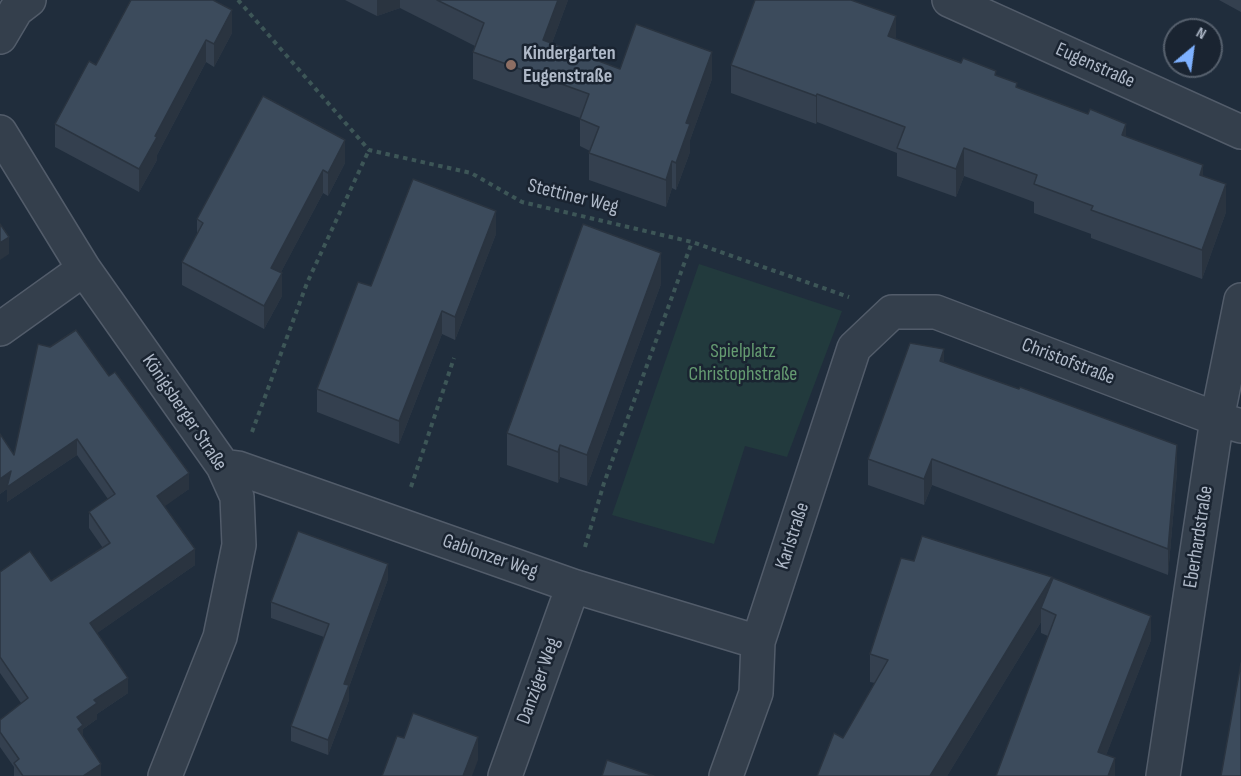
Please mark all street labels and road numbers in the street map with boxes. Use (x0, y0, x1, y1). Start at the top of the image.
street label: Eugenstraße (1052, 38, 1138, 94)
street label: Stettiner Weg (525, 174, 621, 220)
street label: Christofstraße (1018, 333, 1118, 391)
street label: Königsberger Straße (136, 350, 232, 476)
street label: Eberhardstraße (1179, 484, 1219, 590)
street label: Karlstraße (771, 500, 815, 572)
street label: Gablonzer Weg (439, 530, 541, 584)
street label: Danziger Weg (512, 634, 566, 728)

